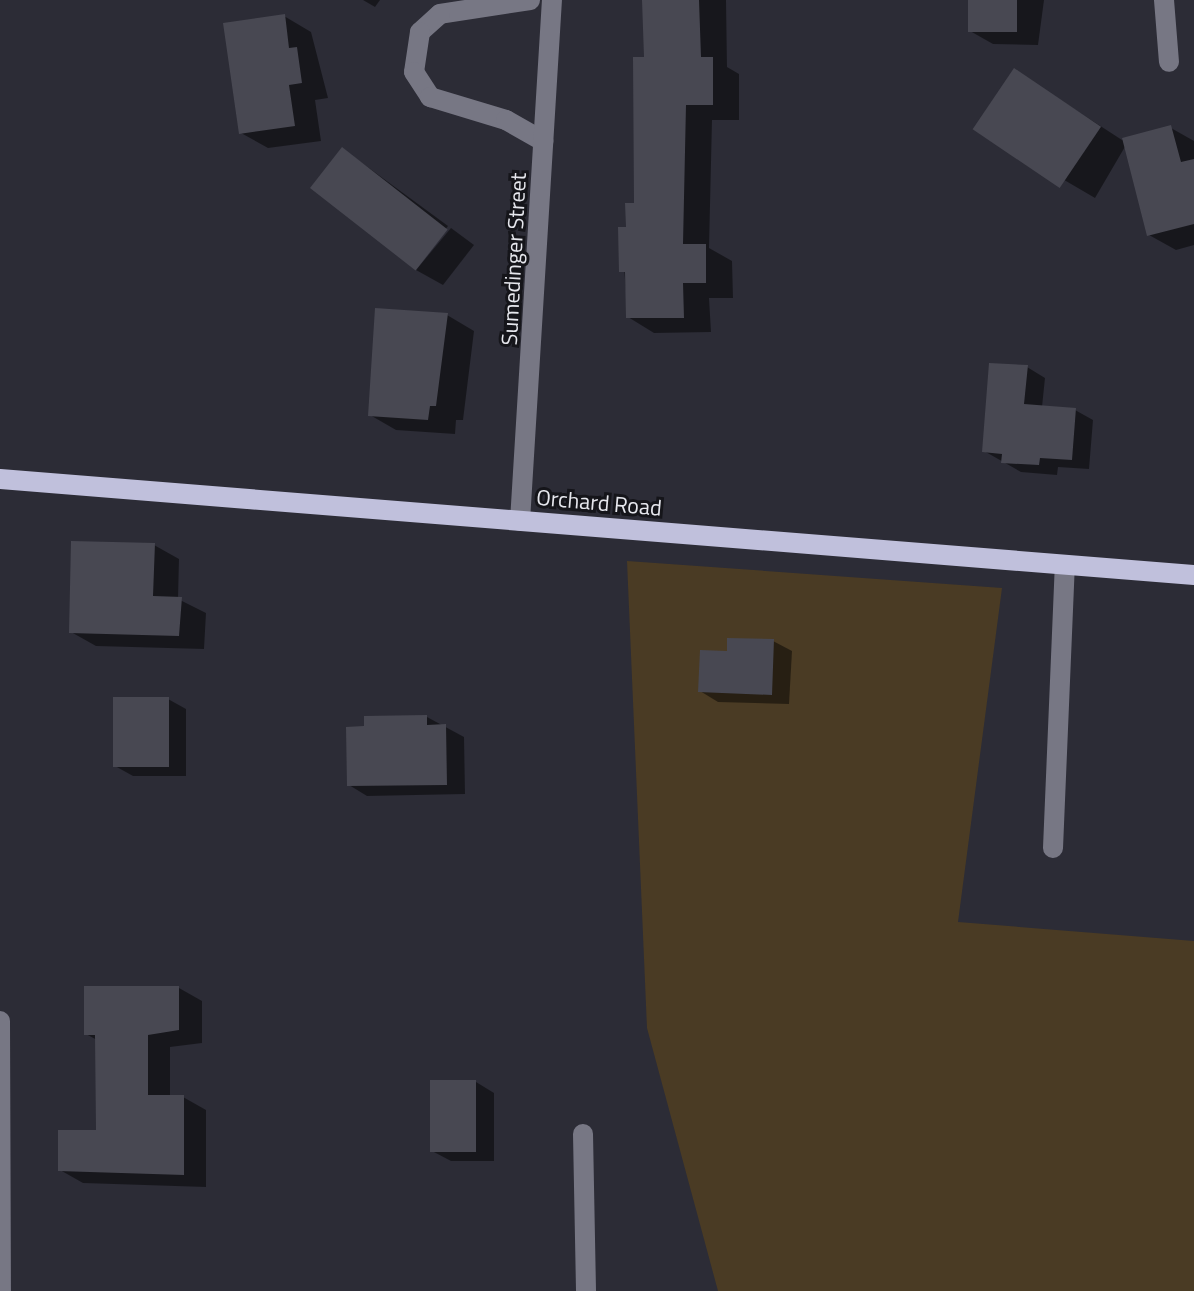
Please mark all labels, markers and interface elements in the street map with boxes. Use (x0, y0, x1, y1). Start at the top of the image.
street label: Sumedinger Street (496, 172, 532, 346)
street label: Orchard Road (535, 484, 663, 522)

